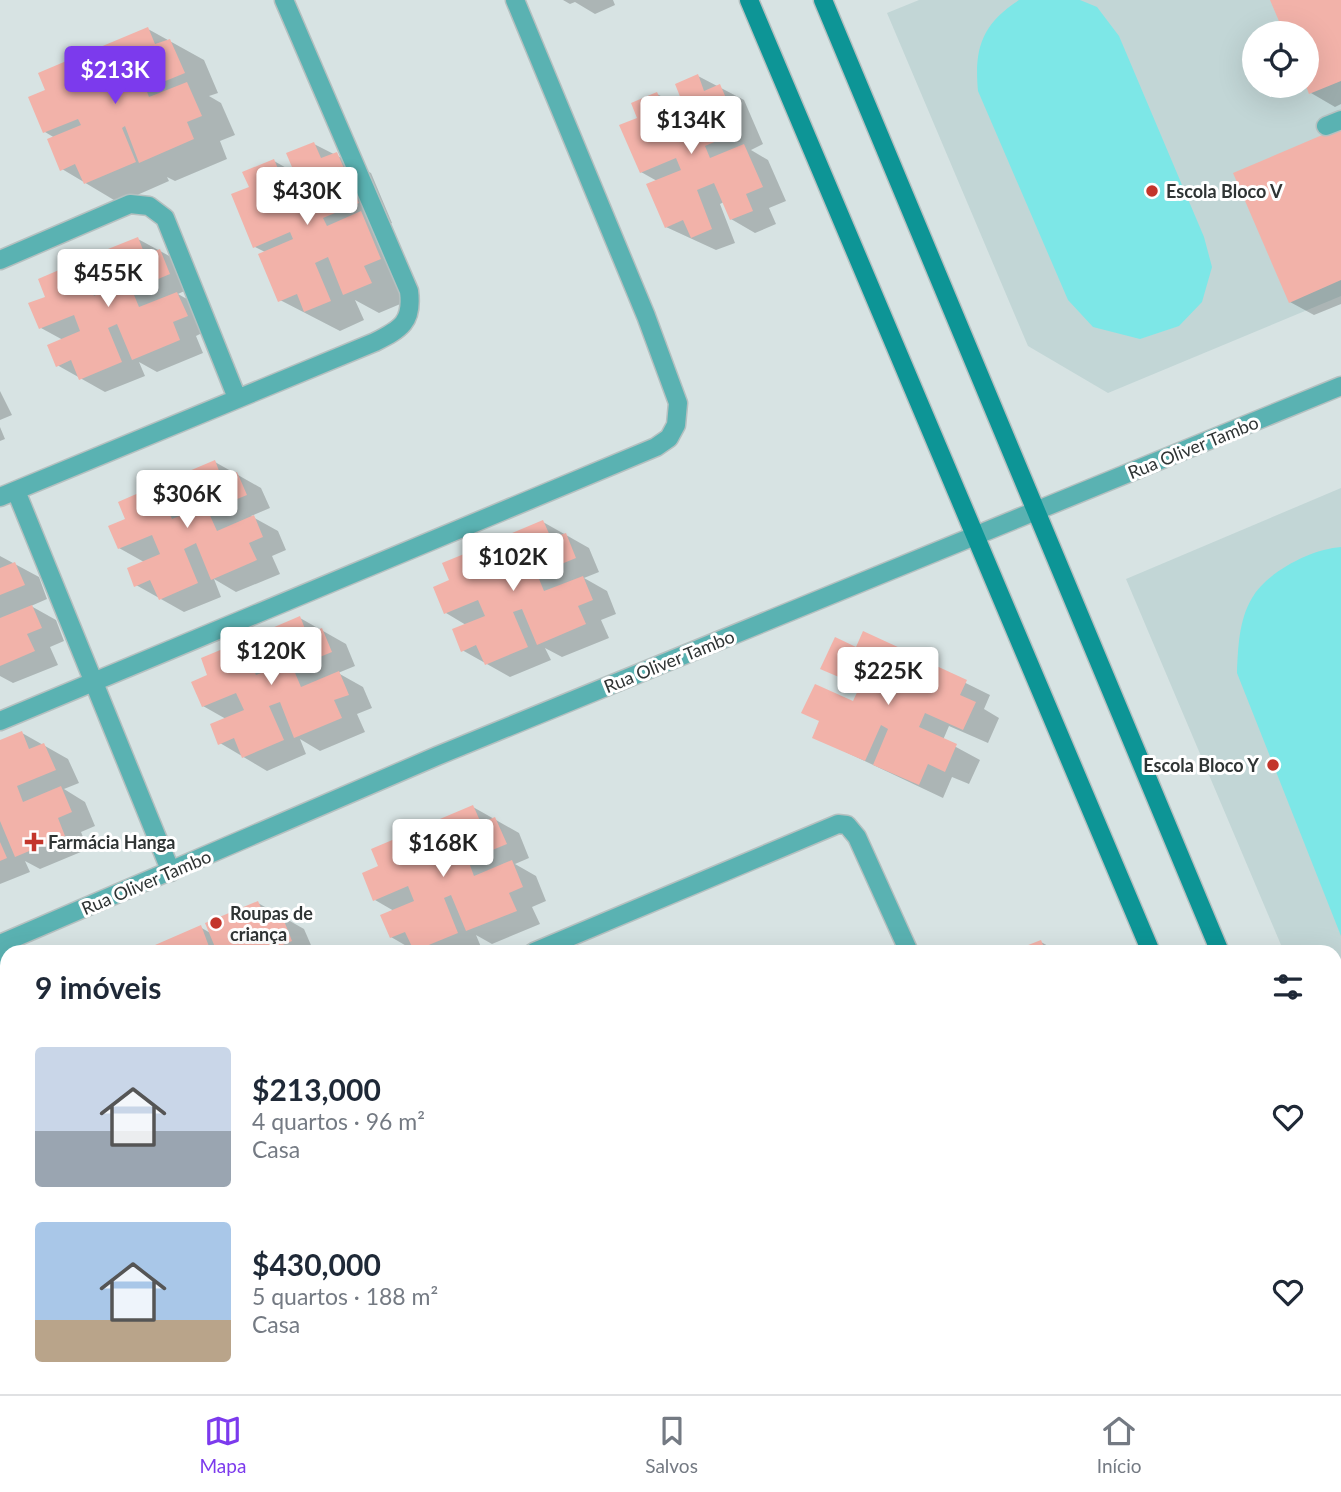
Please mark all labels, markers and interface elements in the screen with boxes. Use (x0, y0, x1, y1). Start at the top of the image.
map controls (1242, 21, 1319, 98)
button: locate (1242, 21, 1319, 98)
pin: $213K (66, 46, 164, 106)
text: $213K (80, 55, 150, 83)
pin: $134K (642, 96, 740, 156)
text: $134K (656, 105, 726, 133)
pin: $430K (258, 168, 356, 227)
text: $430K (272, 176, 342, 204)
place label: Escola Bloco V (1166, 180, 1283, 202)
marker: Escola Bloco V (1144, 183, 1160, 199)
pin: $455K (59, 250, 157, 309)
text: $455K (73, 258, 143, 286)
street label: Rua Oliver Tambo (1125, 411, 1261, 483)
pin: $306K (138, 470, 236, 530)
text: $306K (152, 479, 222, 507)
pin: $102K (464, 534, 562, 593)
text: $102K (478, 542, 548, 570)
street label: Rua Oliver Tambo (601, 625, 737, 697)
pin: $120K (222, 628, 320, 687)
text: $120K (236, 636, 306, 664)
pin: $225K (839, 648, 937, 707)
text: $225K (853, 656, 923, 684)
place label: Escola Bloco Y (1143, 754, 1259, 776)
marker: Escola Bloco Y (1265, 757, 1281, 773)
pin: $168K (394, 820, 492, 879)
text: $168K (408, 828, 478, 856)
place label: Farmácia Hanga (48, 831, 175, 853)
marker: Farmácia Hanga (26, 834, 42, 850)
street label: Rua Oliver Tambo (78, 845, 214, 919)
place label: Roupas de criança (230, 902, 313, 945)
marker: Roupas de criança (208, 915, 224, 931)
icon: filters (1269, 968, 1307, 1006)
text: 9 imóveis (35, 969, 161, 1005)
text: $213,000 (252, 1071, 381, 1107)
icon: home (91, 1075, 175, 1159)
icon: heart (1269, 1098, 1307, 1136)
text: 4 quartos · 96 m² (252, 1107, 425, 1135)
text: Casa (252, 1135, 300, 1163)
text: $430,000 (252, 1246, 381, 1282)
icon: home (91, 1250, 175, 1334)
icon: heart (1269, 1273, 1307, 1311)
text: 5 quartos · 188 m² (252, 1282, 438, 1310)
text: Casa (252, 1310, 300, 1338)
tab: Mapa (199, 1412, 246, 1477)
tab: Salvos (645, 1412, 698, 1477)
tab: Início (1097, 1412, 1142, 1477)

